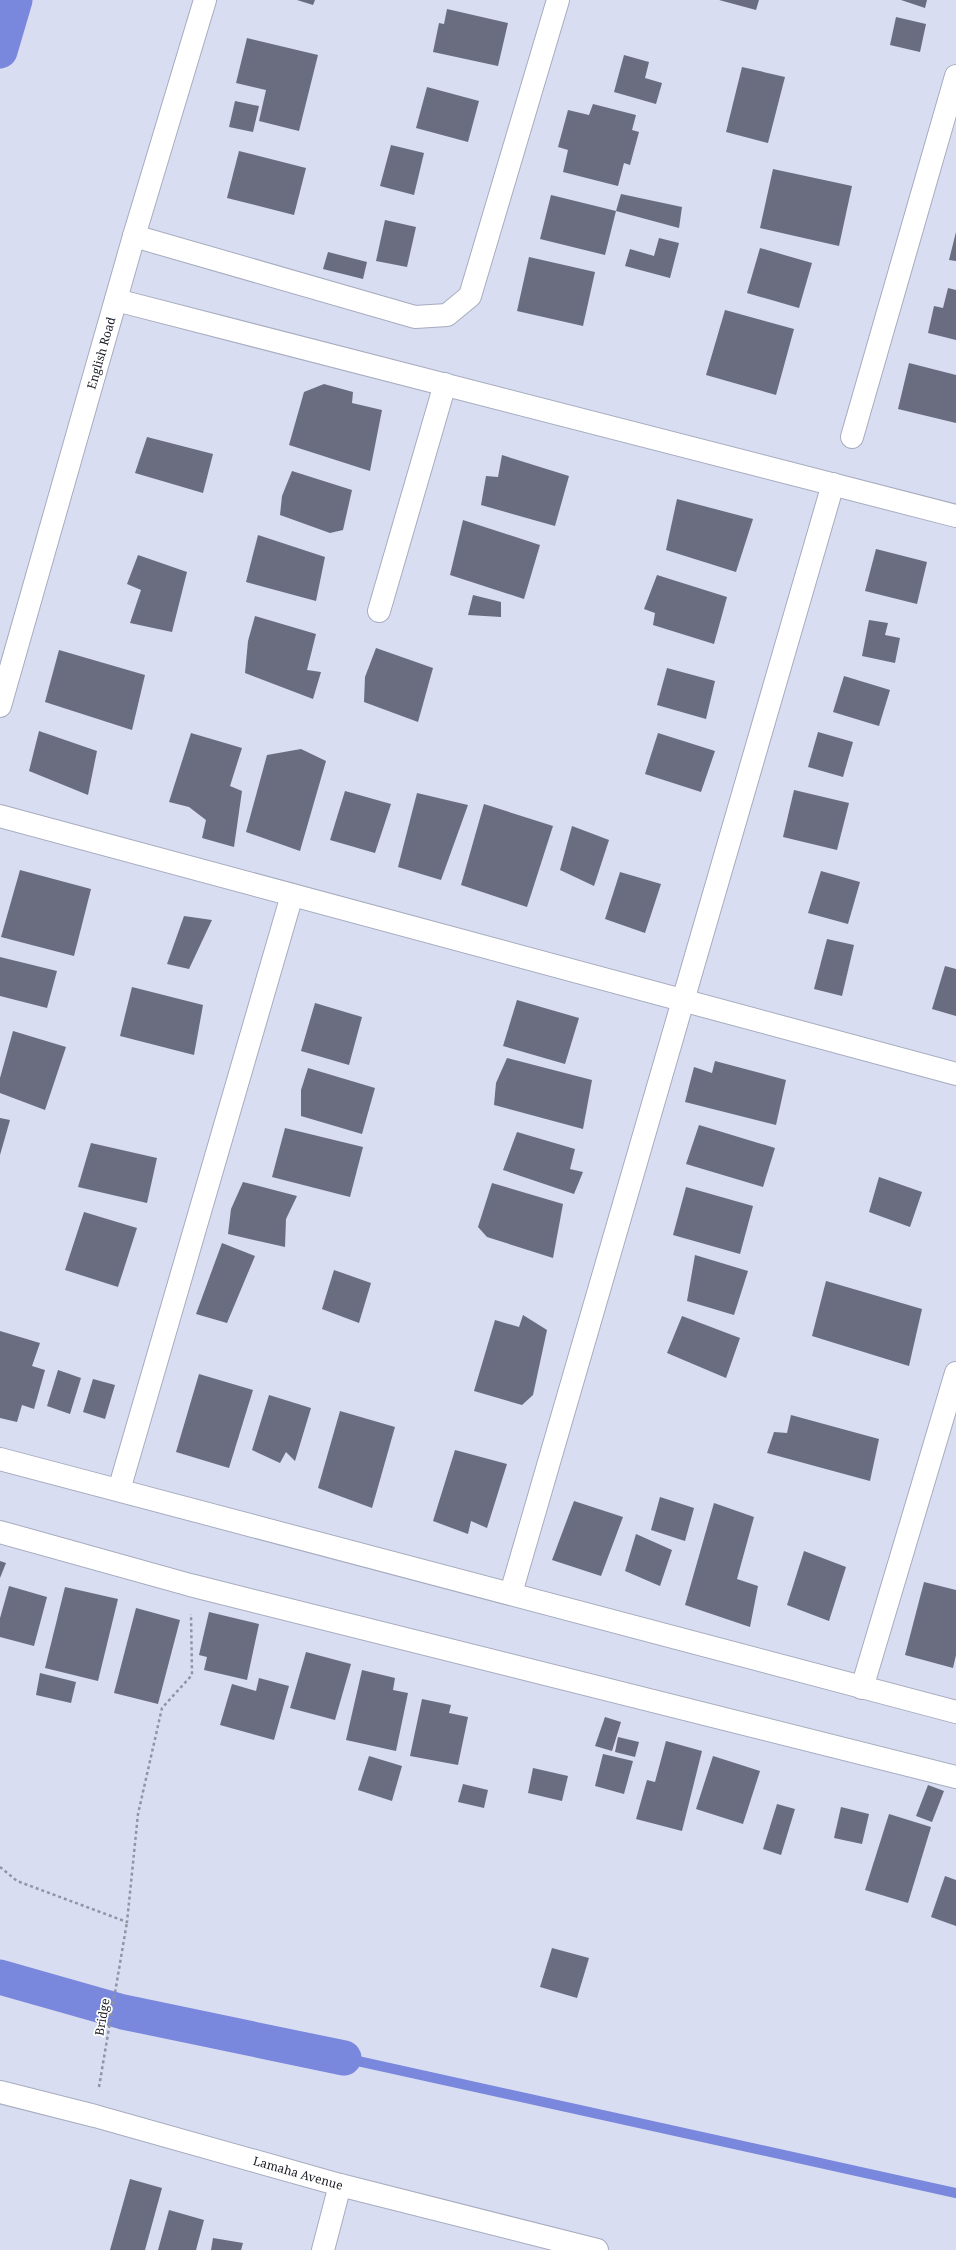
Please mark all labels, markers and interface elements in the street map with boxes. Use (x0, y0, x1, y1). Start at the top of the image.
street label: English Road (83, 314, 120, 391)
street label: Bridge (90, 1997, 114, 2037)
street label: Lamaha Avenue (251, 2152, 345, 2194)

